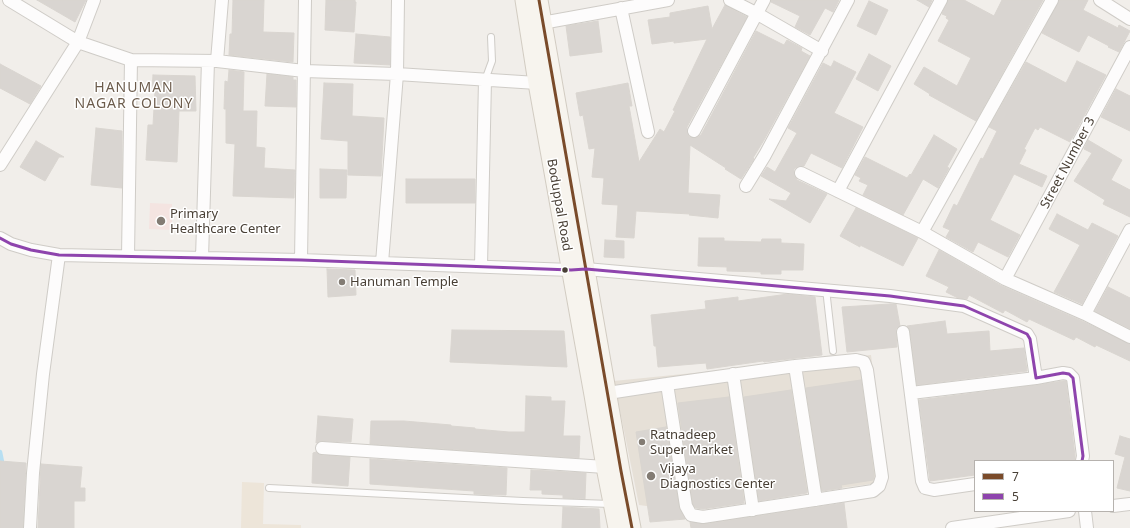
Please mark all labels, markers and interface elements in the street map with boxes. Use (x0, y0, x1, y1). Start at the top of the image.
district label: HANUMAN NAGAR COLONY (75, 80, 193, 112)
street label: Street Number 3 (1037, 115, 1099, 211)
street label: Boduppal Road (543, 158, 575, 252)
place label: Primary Healthcare Center (170, 206, 281, 237)
marker: Primary Healthcare Center (155, 215, 167, 227)
unlabelled marker (560, 265, 570, 275)
place label: Hanuman Temple (350, 274, 458, 290)
marker: Hanuman Temple (337, 277, 347, 287)
place label: Ratnadeep Super Market (650, 427, 733, 458)
marker: Ratnadeep Super Market (637, 437, 647, 447)
legend (974, 460, 1114, 512)
place label: Vijaya Diagnostics Center (660, 461, 775, 492)
text: 7 (1012, 468, 1019, 485)
marker: Vijaya Diagnostics Center (645, 470, 657, 482)
text: 5 (1012, 488, 1019, 505)

